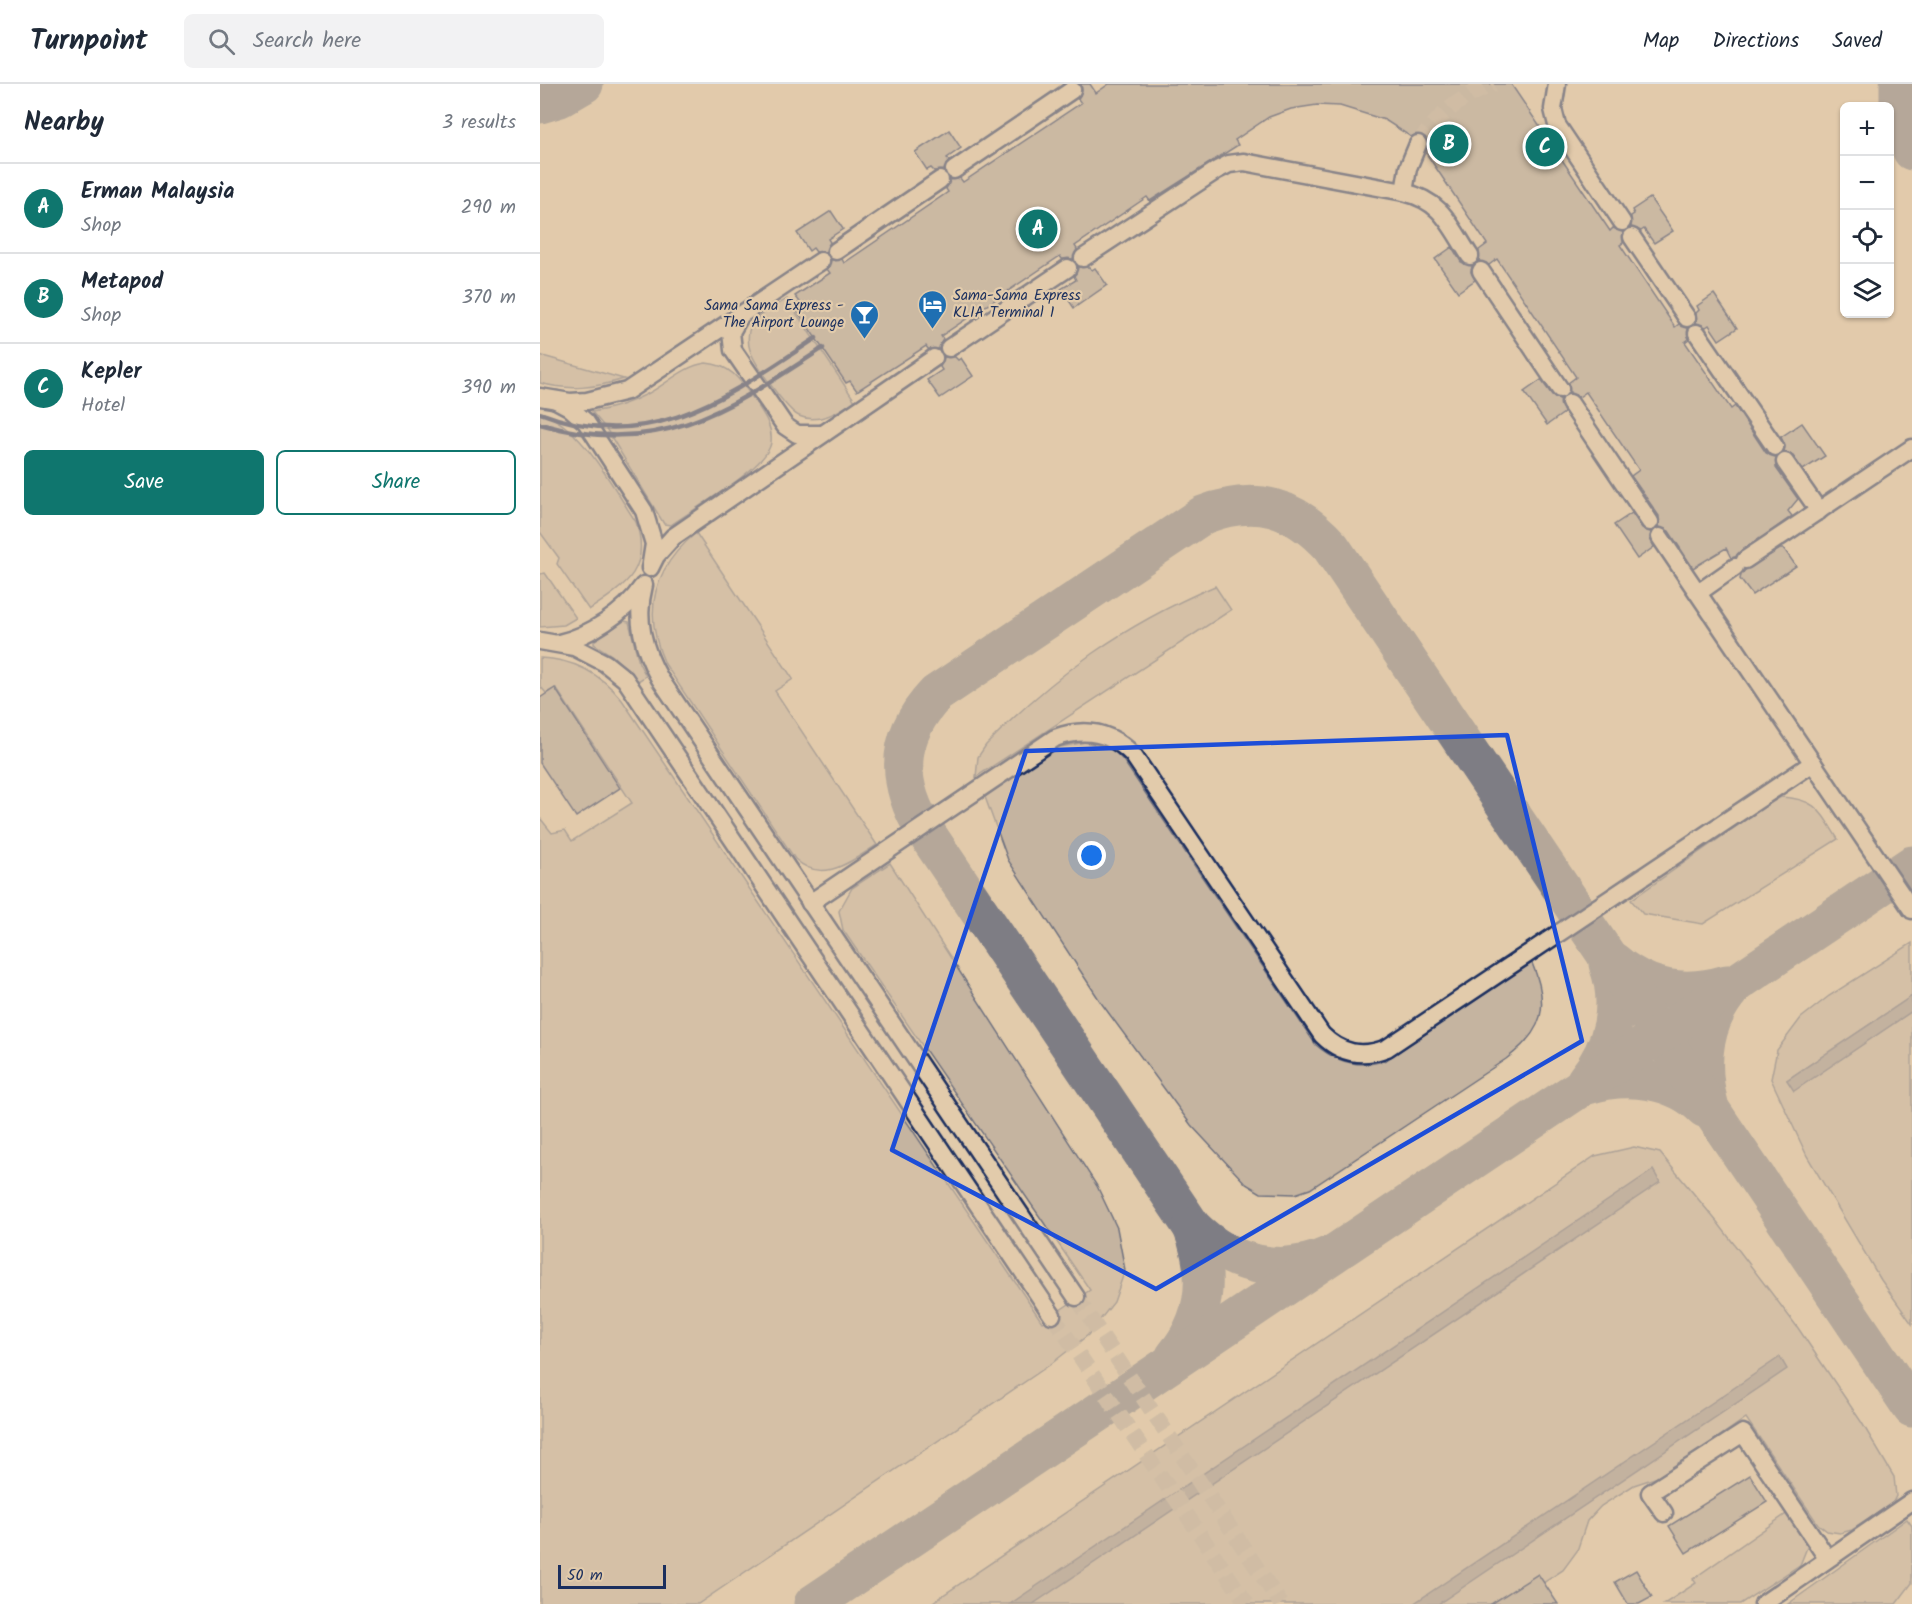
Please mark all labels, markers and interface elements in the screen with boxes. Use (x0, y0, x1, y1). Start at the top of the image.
search box (184, 14, 604, 68)
text: Turnpoint (30, 19, 148, 64)
text: Search here (253, 24, 361, 59)
icon: search (205, 25, 238, 58)
text: Map (1643, 25, 1679, 58)
text: Directions (1712, 25, 1799, 58)
text: Saved (1832, 25, 1882, 58)
text: Nearby (24, 102, 104, 144)
map controls (1840, 102, 1894, 318)
button: + (1840, 102, 1894, 156)
text: 3 results (442, 107, 516, 139)
pin: B (1430, 122, 1468, 166)
pin: C (1526, 124, 1564, 170)
button: − (1840, 156, 1894, 210)
text: Erman Malaysia (81, 175, 235, 210)
text: A (37, 192, 50, 224)
text: 290 m (461, 192, 516, 224)
pin: A (1018, 206, 1058, 252)
text: Shop (81, 210, 121, 242)
button: locate (1840, 210, 1894, 264)
button: layers (1840, 264, 1894, 318)
text: Metapod (81, 265, 163, 300)
text: B (37, 282, 50, 314)
text: 370 m (461, 282, 516, 314)
place label: Sama-Sama Express KLIA Terminal 1 (953, 284, 1081, 325)
hotel icon: Sama-Sama Express KLIA Terminal 1 (916, 288, 948, 330)
place label: Sama Sama Express - The Airport Lounge (704, 294, 844, 335)
bar icon: Sama Sama Express - The Airport Lounge (849, 298, 881, 340)
text: Shop (81, 300, 121, 332)
text: Kepler (81, 355, 141, 390)
text: C (37, 372, 50, 404)
text: 390 m (461, 372, 516, 404)
text: Hotel (81, 390, 125, 422)
button: Save (24, 450, 264, 515)
button: Share (276, 450, 516, 515)
your location (1077, 841, 1106, 870)
scale bar (558, 1562, 666, 1590)
text: 50 m (567, 1563, 603, 1588)

